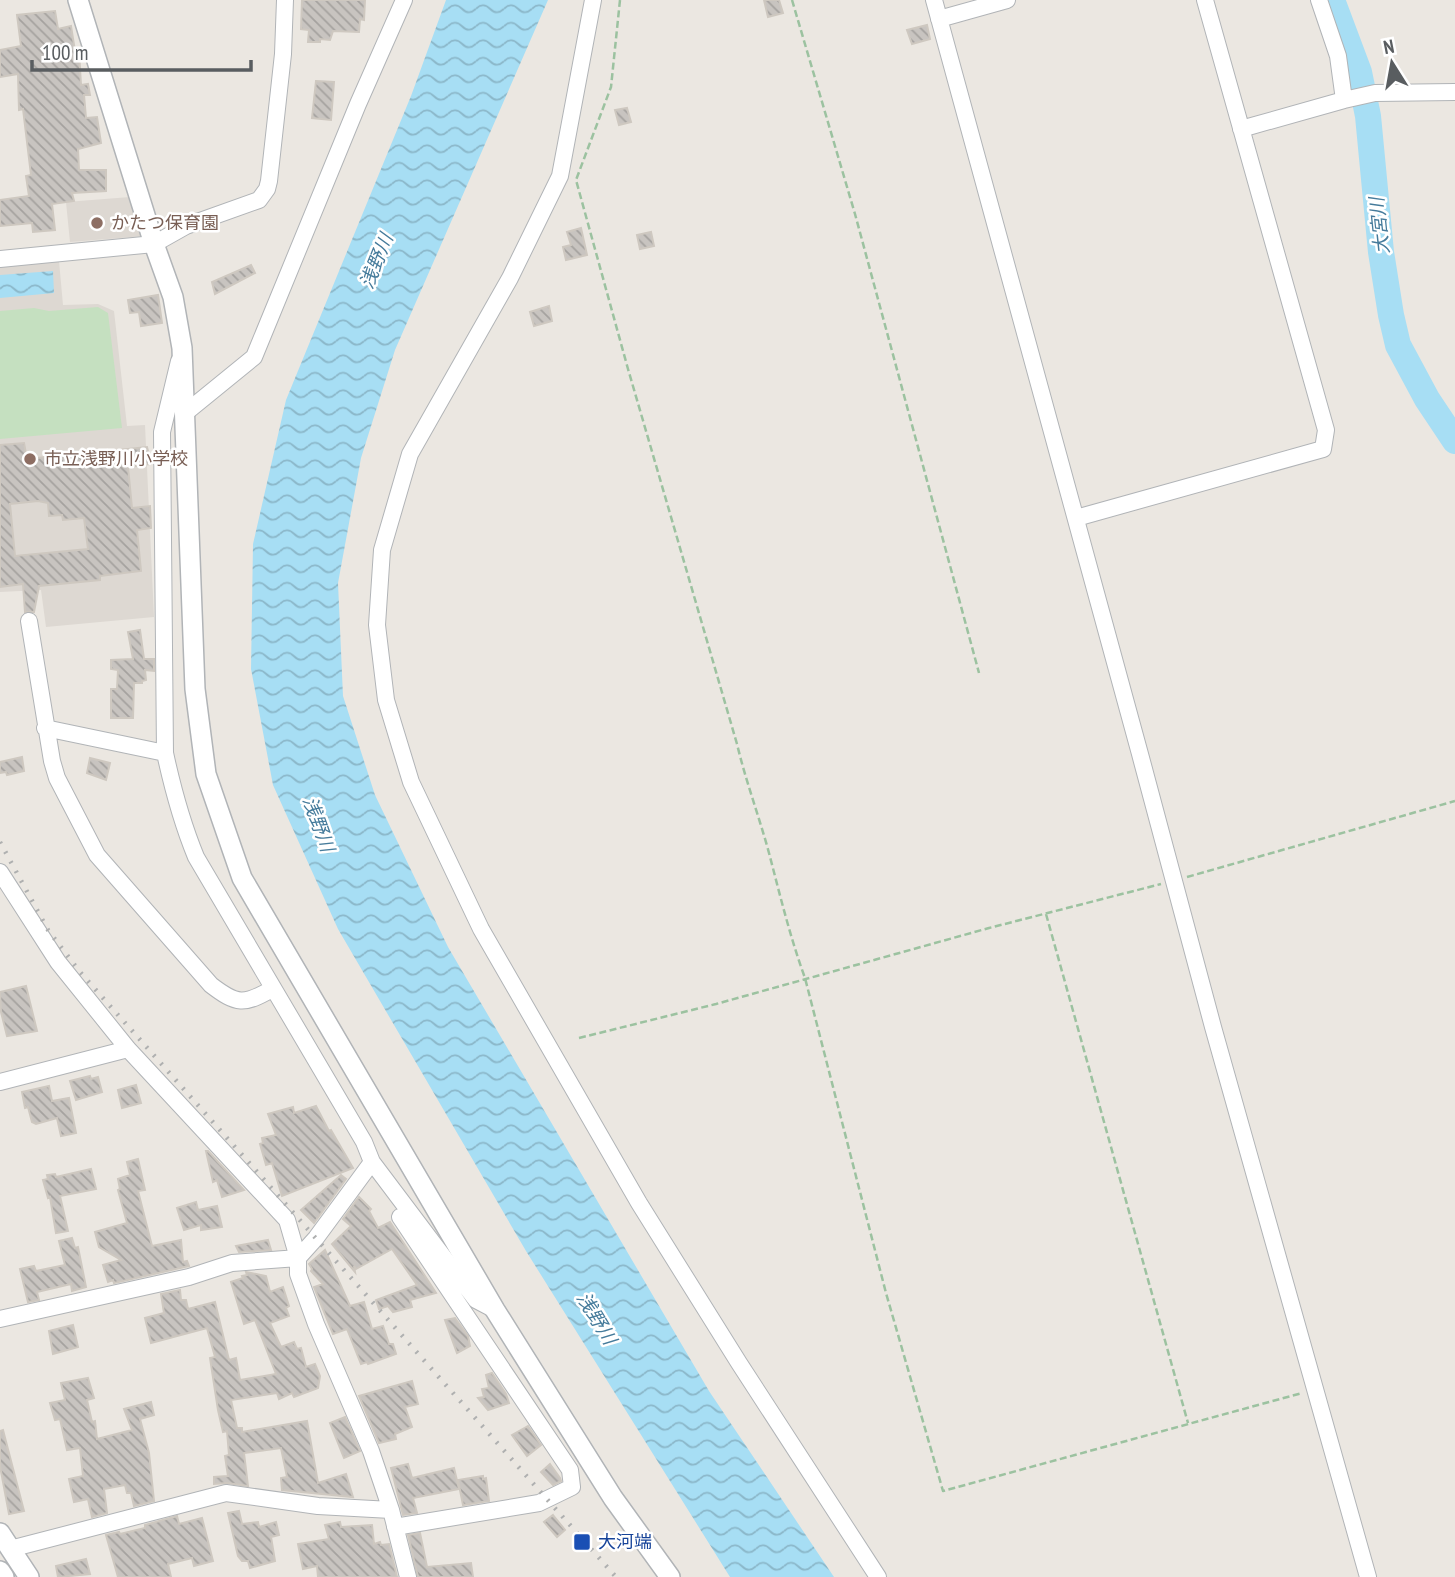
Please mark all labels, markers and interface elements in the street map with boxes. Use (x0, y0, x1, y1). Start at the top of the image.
scale bar (32, 28, 250, 72)
north arrow (1357, 28, 1427, 98)
text: N (1381, 34, 1396, 59)
text: 100 m (42, 39, 88, 66)
water label: 大宮川 (1364, 194, 1394, 256)
place label: かたつ保育園 (111, 211, 219, 234)
marker: かたつ保育園 (89, 215, 105, 231)
water label: 浅野川 (354, 228, 399, 292)
place label: 市立浅野川小学校 (44, 447, 188, 470)
marker: 市立浅野川小学校 (22, 451, 38, 467)
water label: 浅野川 (298, 793, 341, 857)
water label: 浅野川 (572, 1287, 623, 1350)
place label: 大河端 (598, 1530, 652, 1553)
marker: 大河端 (572, 1532, 592, 1552)

